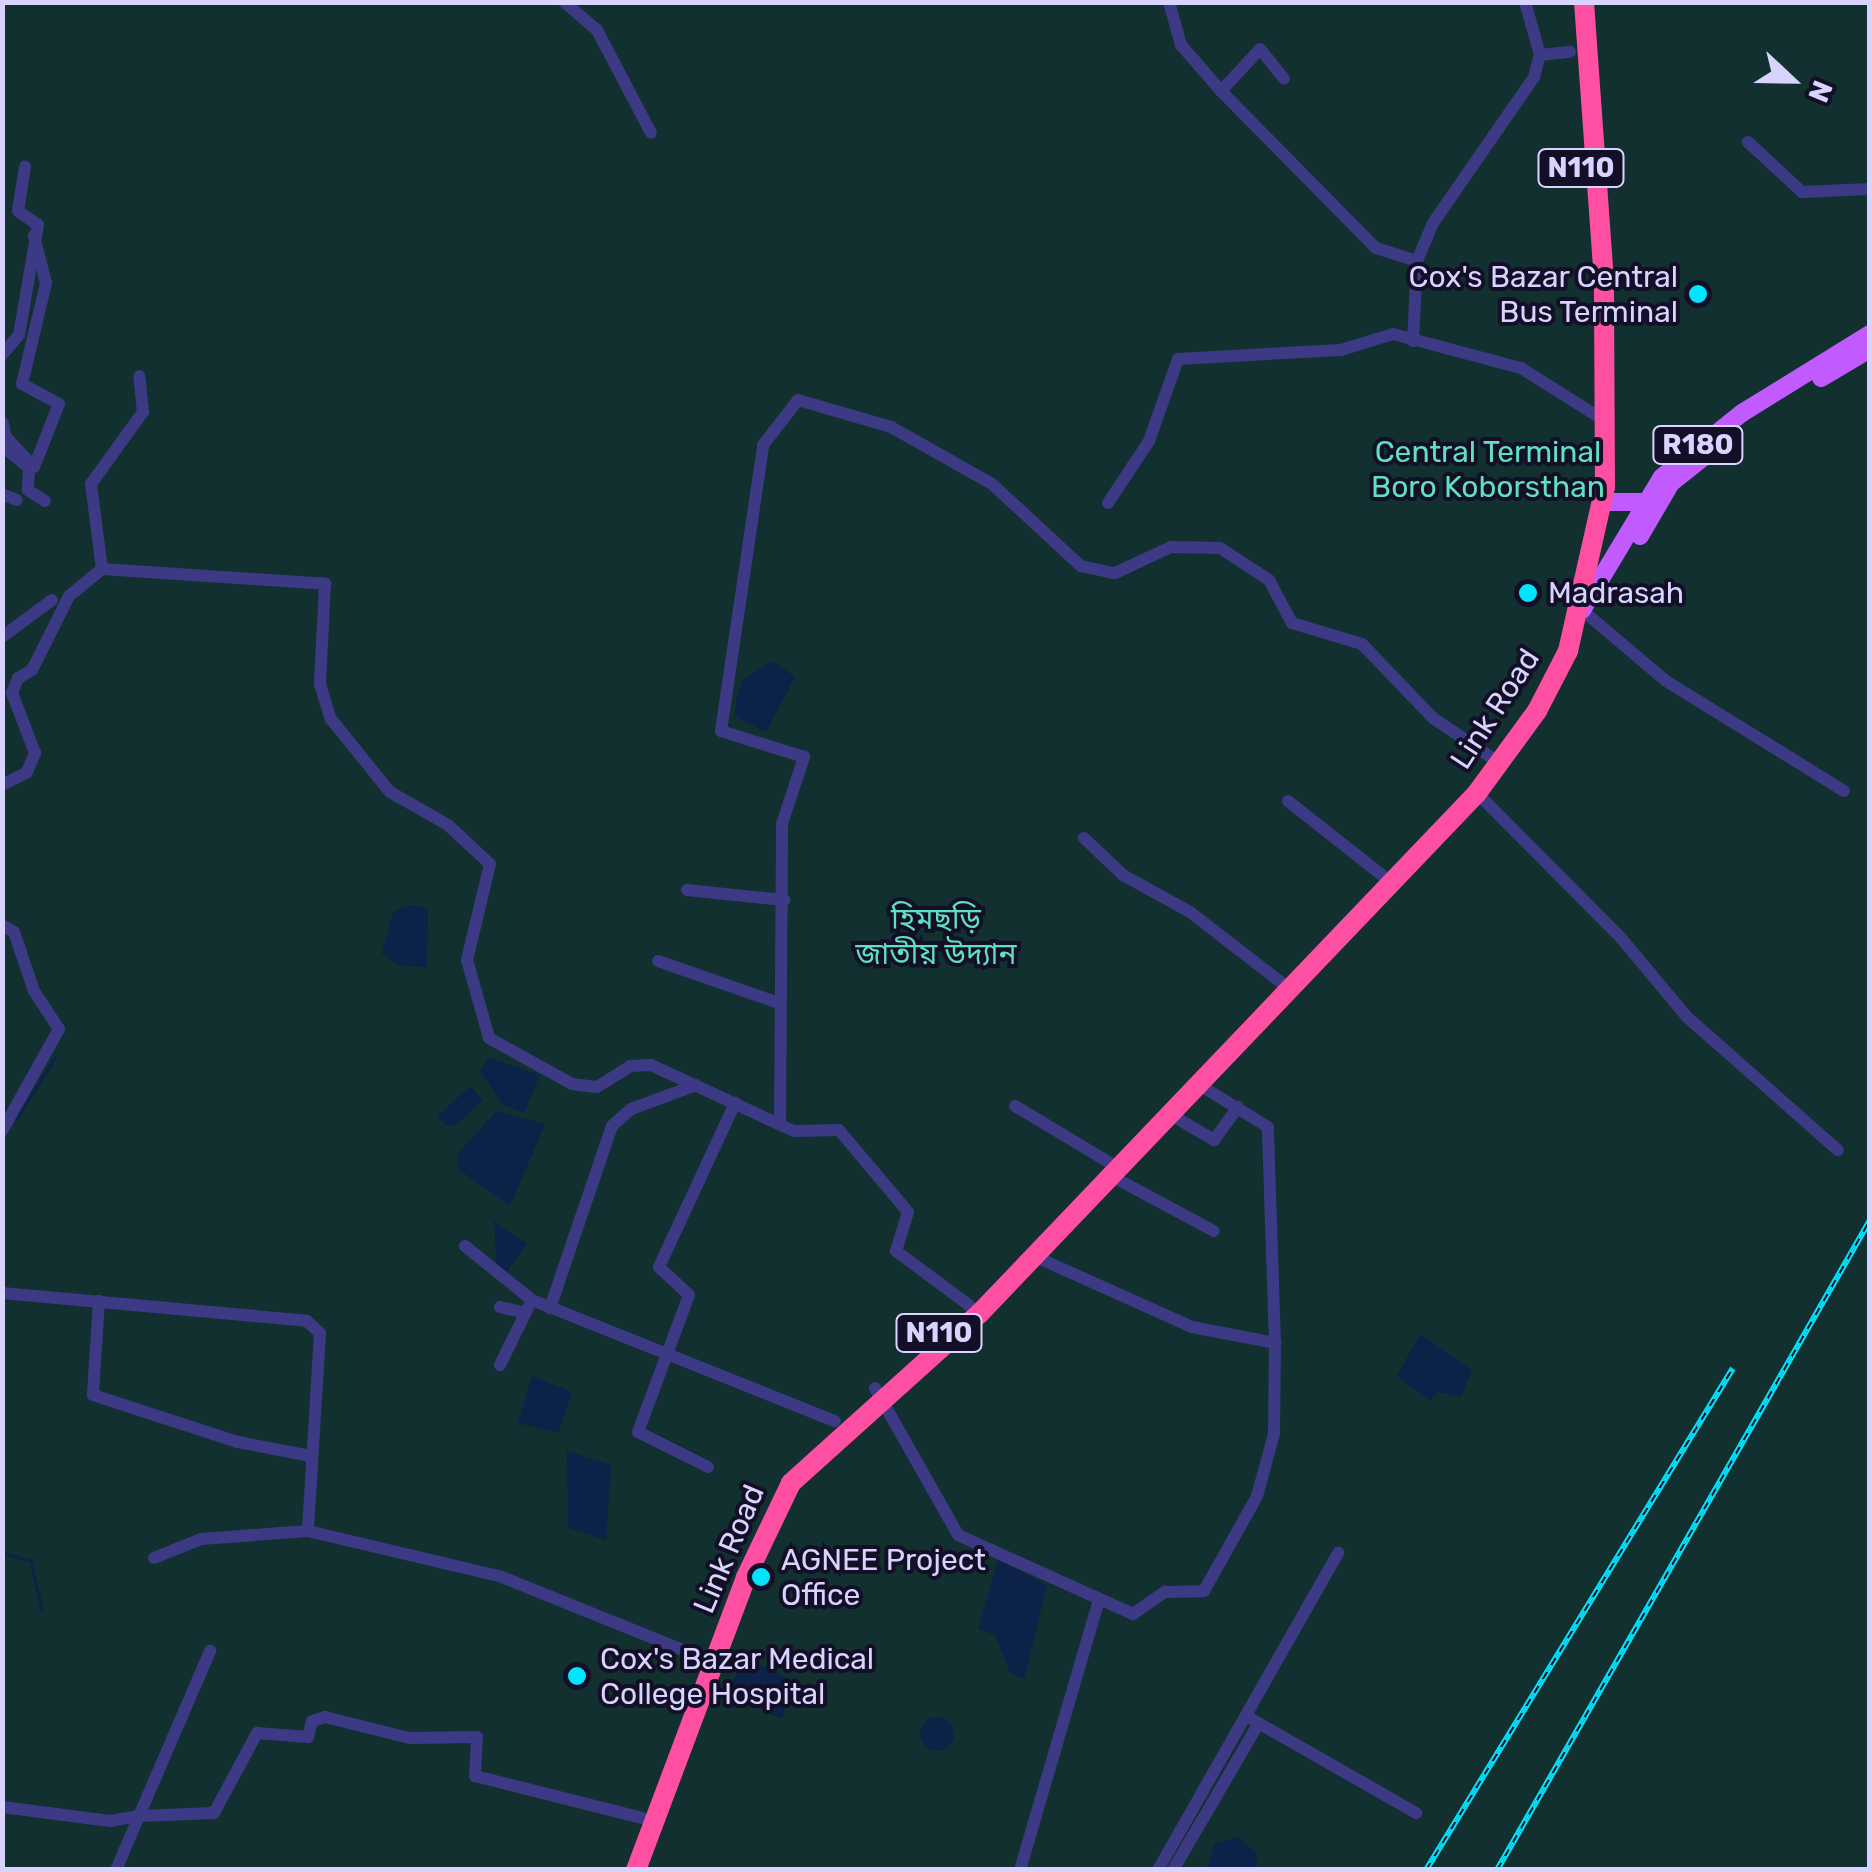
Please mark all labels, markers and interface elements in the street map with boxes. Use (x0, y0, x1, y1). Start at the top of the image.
north arrow (1742, 30, 1842, 130)
text: N (1801, 76, 1839, 107)
road number: N110 (1536, 145, 1626, 191)
place label: Cox's Bazar Central Bus Terminal (1408, 259, 1678, 330)
marker: Cox's Bazar Central Bus Terminal (1687, 283, 1709, 305)
road number: R180 (1650, 422, 1746, 468)
park label: Central Terminal Boro Koborsthan (1371, 434, 1605, 504)
place label: Madrasah (1548, 575, 1684, 611)
marker: Madrasah (1517, 582, 1539, 604)
street label: Link Road (1443, 642, 1547, 776)
park label: হিমছড়ি জাতীয় উদ্যান (855, 901, 1017, 972)
road number: N110 (894, 1310, 984, 1356)
street label: Link Road (686, 1479, 772, 1619)
place label: AGNEE Project Office (781, 1542, 986, 1612)
marker: AGNEE Project Office (750, 1566, 772, 1588)
place label: Cox's Bazar Medical College Hospital (600, 1641, 875, 1712)
marker: Cox's Bazar Medical College Hospital (564, 1663, 590, 1689)

